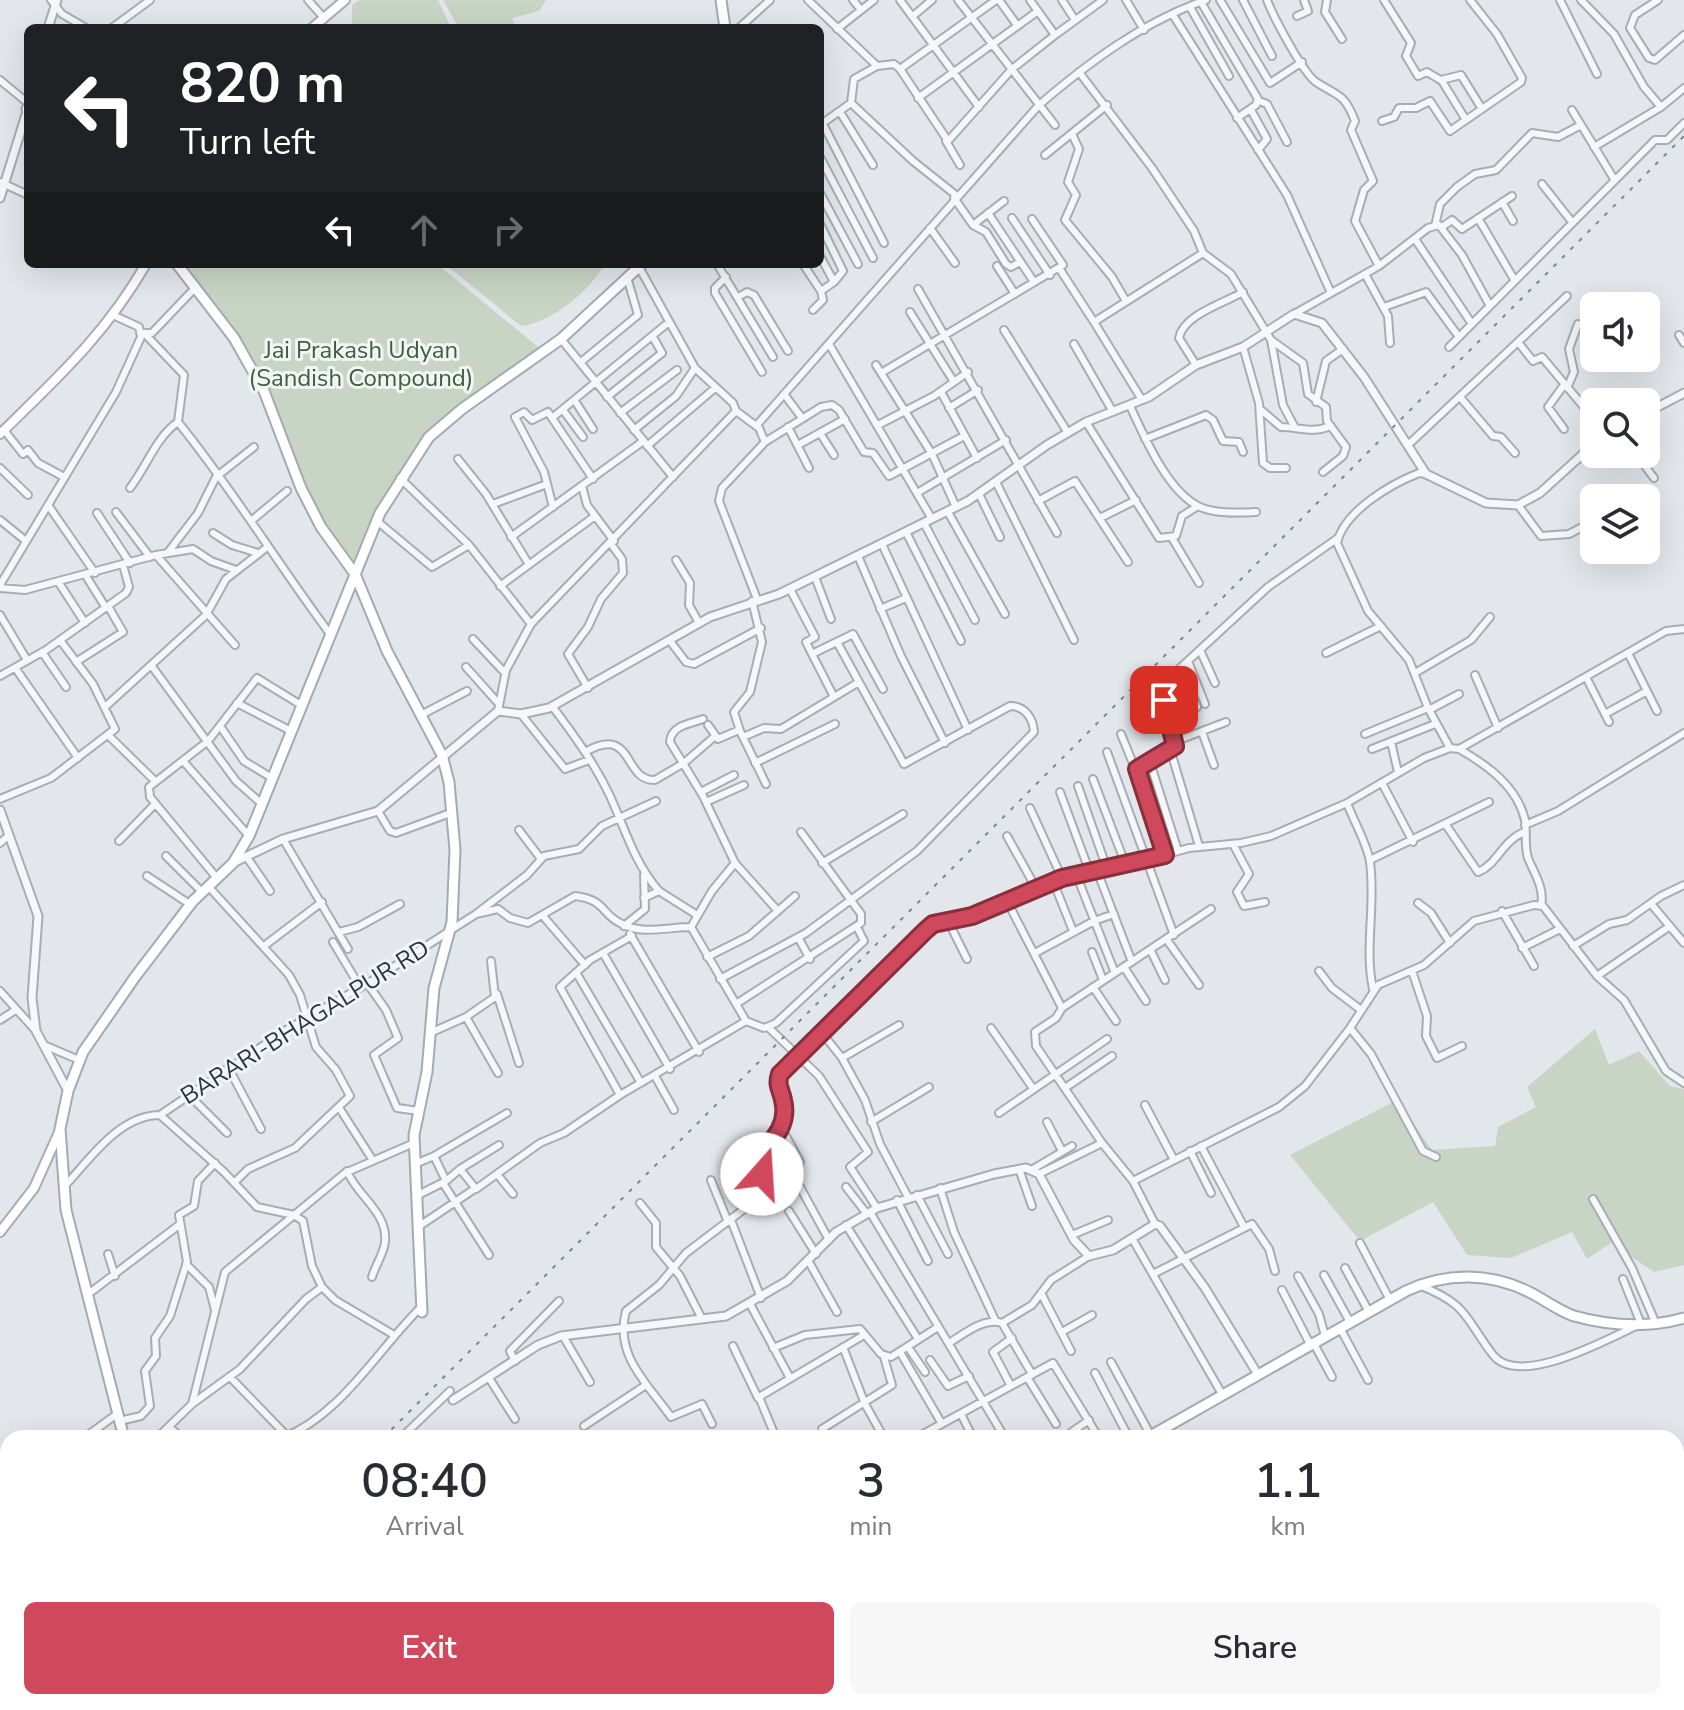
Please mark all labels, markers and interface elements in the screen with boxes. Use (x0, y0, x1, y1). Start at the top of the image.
text: 820 m (180, 45, 345, 122)
icon: left (48, 56, 152, 160)
text: Turn left (180, 118, 315, 167)
icon: left (318, 208, 362, 252)
icon: ahead (402, 208, 446, 252)
icon: right (486, 208, 530, 252)
map controls (1580, 292, 1660, 564)
button: sound (1580, 292, 1660, 372)
park label: Jai Prakash Udyan (Sandish Compound) (249, 334, 473, 394)
button: search (1580, 388, 1660, 468)
button: layers (1580, 484, 1660, 564)
pin (1130, 666, 1198, 734)
icon: arrive (1142, 678, 1186, 722)
street label: BARARI-BHAGALPUR RD (175, 932, 435, 1112)
position arrow (720, 1132, 804, 1216)
text: 08:40 (361, 1448, 488, 1514)
text: 3 (856, 1448, 885, 1514)
text: 1.1 (1254, 1448, 1323, 1514)
text: Arrival (386, 1509, 464, 1544)
text: min (849, 1509, 892, 1544)
text: km (1271, 1509, 1306, 1544)
button: Exit (24, 1602, 834, 1694)
button: Share (850, 1602, 1660, 1694)

